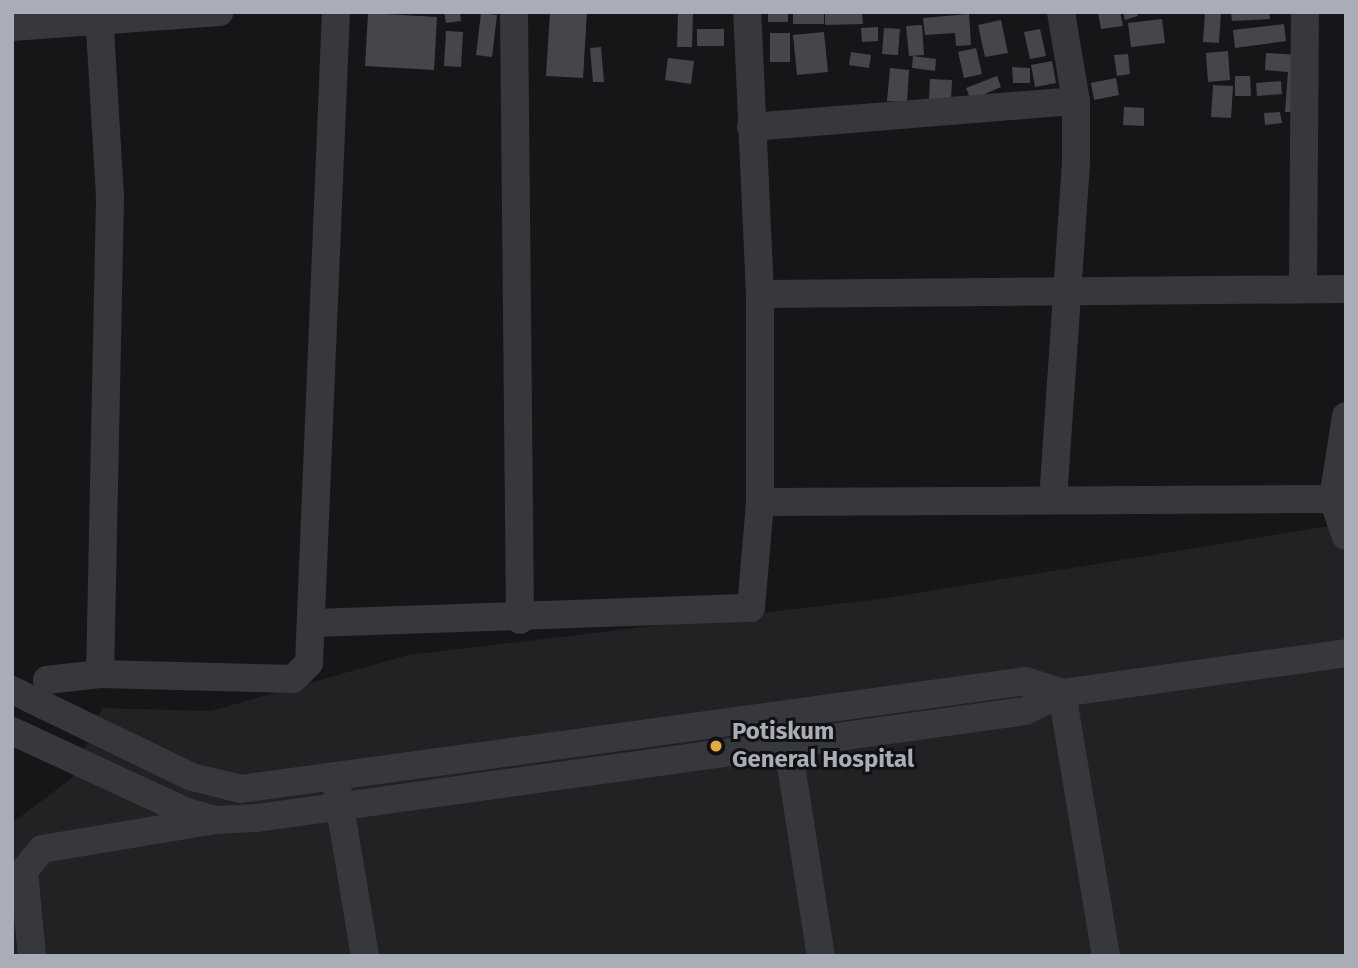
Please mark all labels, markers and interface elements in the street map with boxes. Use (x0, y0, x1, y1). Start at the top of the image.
place label: Potiskum General Hospital (732, 718, 914, 774)
marker: Potiskum General Hospital (706, 736, 726, 756)

